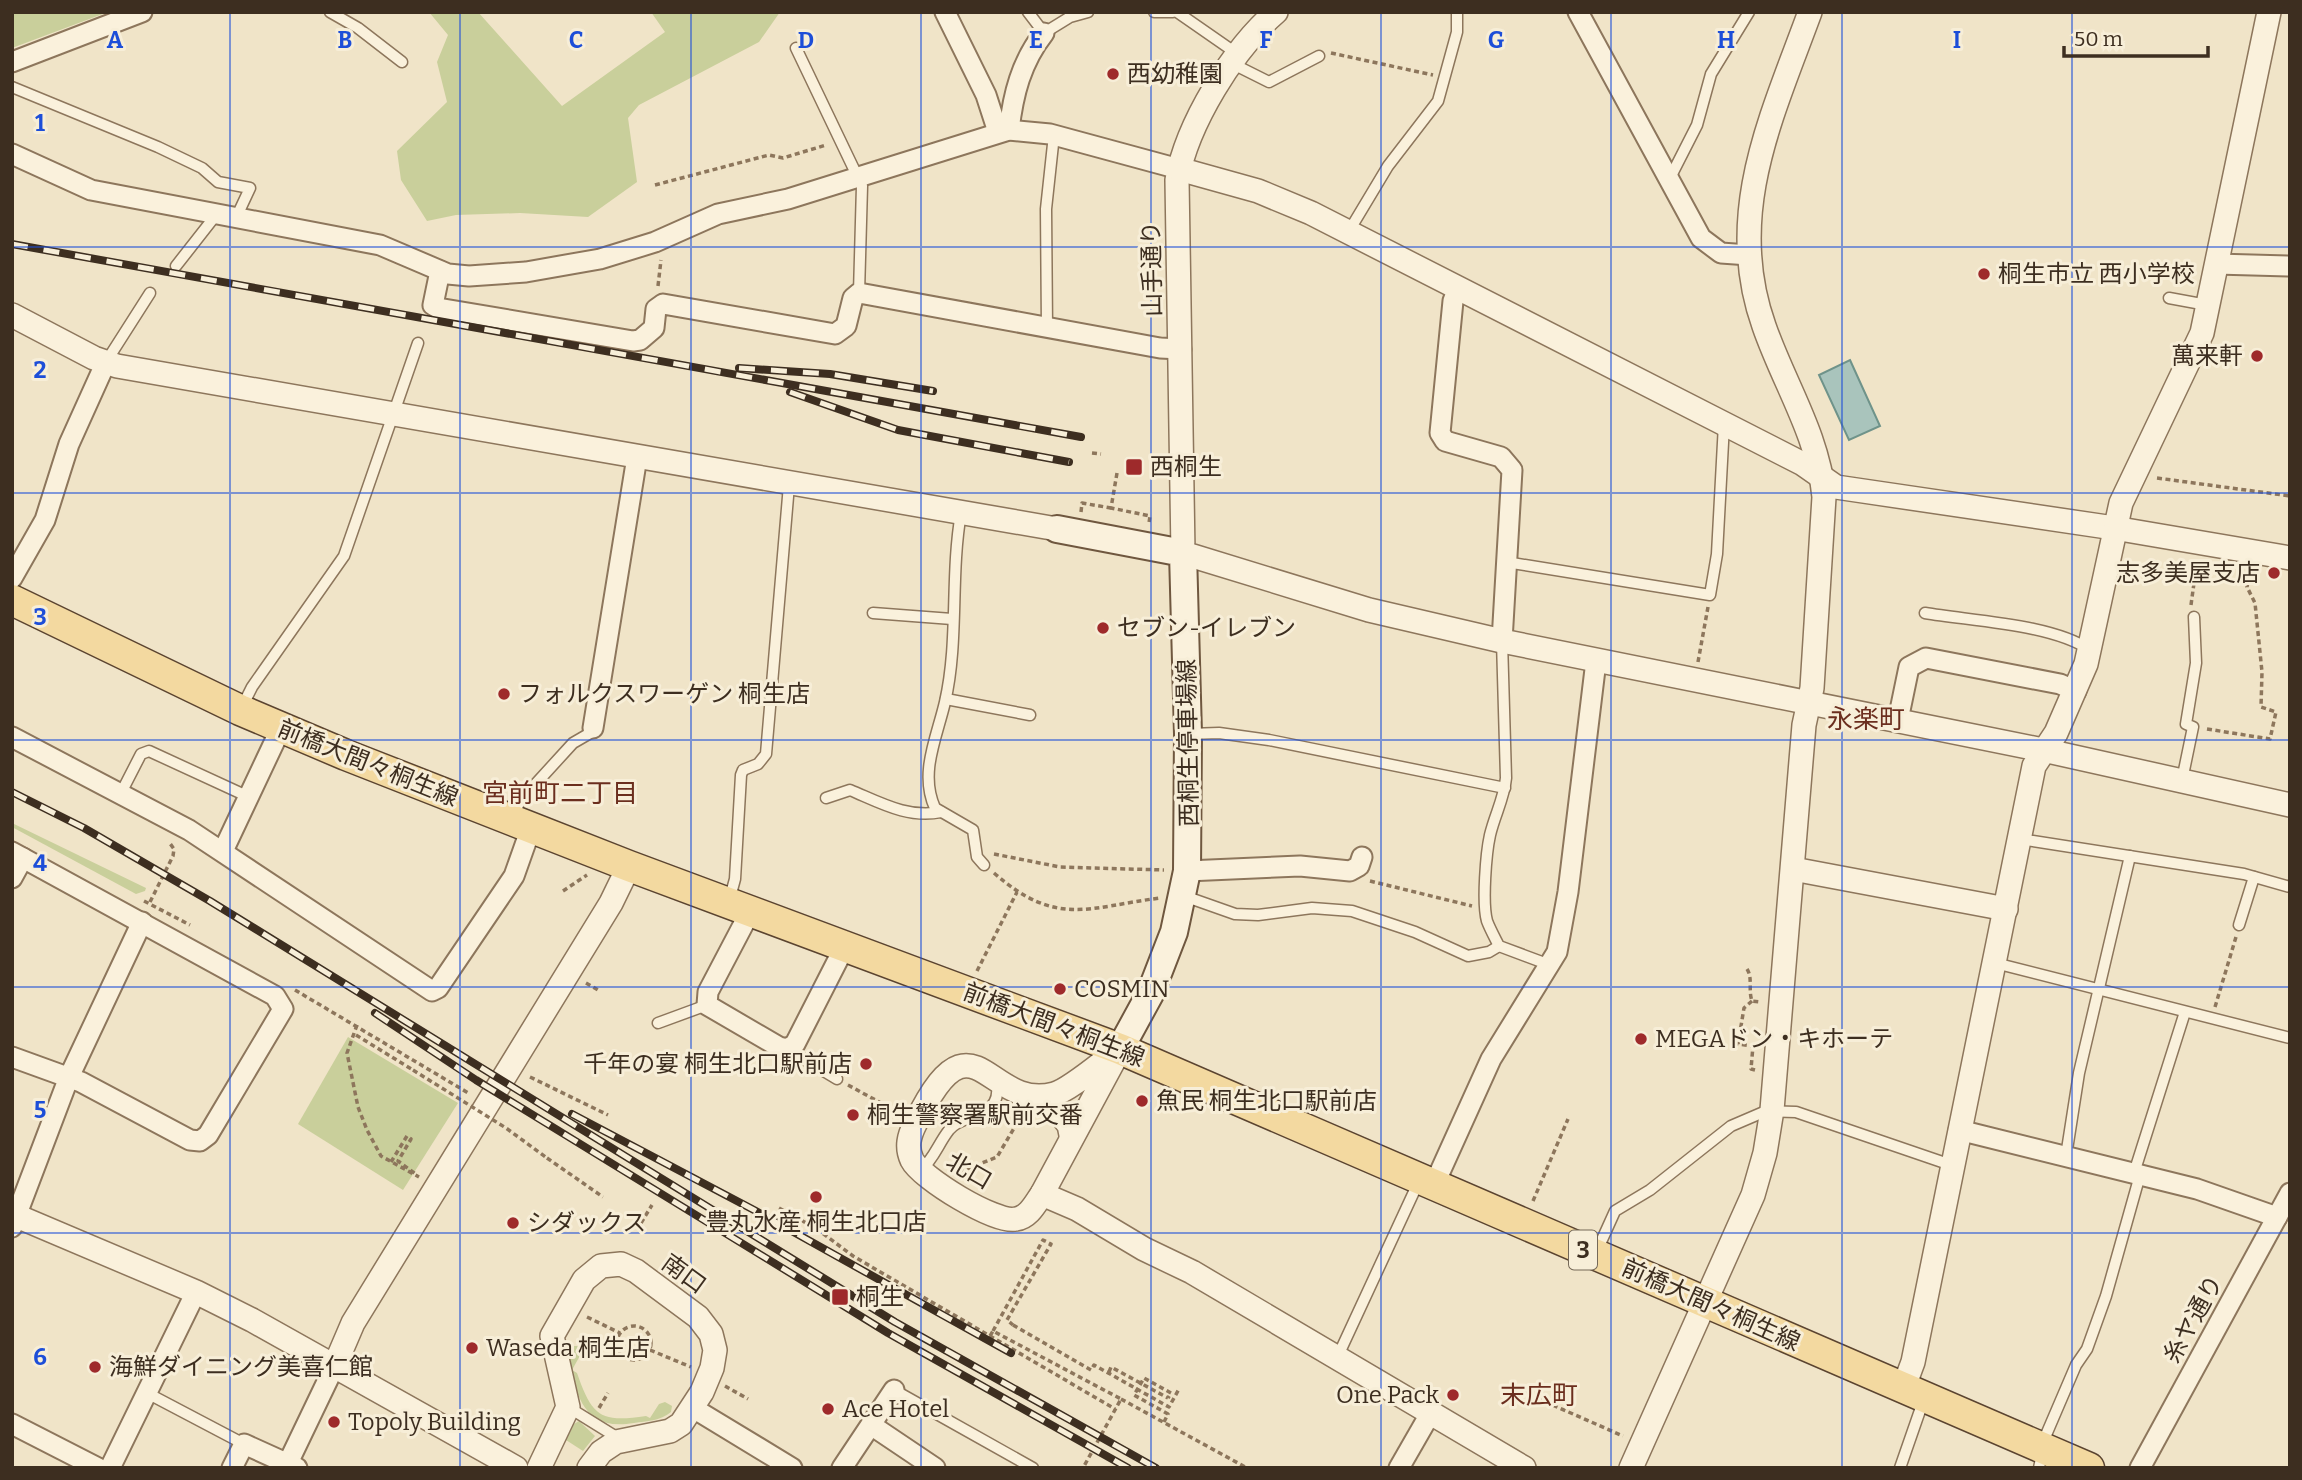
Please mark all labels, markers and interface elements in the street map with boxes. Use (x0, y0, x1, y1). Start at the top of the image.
scale bar (2064, 14, 2208, 58)
text: A (107, 26, 124, 54)
text: B (338, 26, 352, 54)
text: C (569, 26, 583, 54)
text: D (798, 26, 814, 54)
text: E (1029, 26, 1043, 54)
text: F (1260, 26, 1273, 54)
text: G (1488, 26, 1505, 54)
text: H (1717, 26, 1735, 54)
text: I (1953, 26, 1961, 54)
text: 50 m (2074, 26, 2123, 52)
place label: 西幼稚園 (1127, 60, 1223, 88)
marker: 西幼稚園 (1105, 66, 1121, 82)
text: 1 (35, 109, 45, 137)
street label: 山手通り (1137, 221, 1167, 317)
place label: 桐生市立 西小学校 (1998, 260, 2195, 288)
marker: 桐生市立 西小学校 (1976, 266, 1992, 282)
place label: 萬来軒 (2171, 342, 2243, 370)
marker: 萬来軒 (2249, 348, 2265, 364)
text: 2 (34, 356, 47, 384)
place label: 西桐生 (1150, 453, 1222, 481)
marker: 西桐生 (1124, 457, 1144, 477)
place label: 志多美屋支店 (2116, 559, 2260, 587)
marker: 志多美屋支店 (2266, 565, 2282, 581)
text: 3 (33, 603, 47, 631)
place label: セブン-イレブン (1117, 614, 1296, 642)
marker: セブン-イレブン (1095, 620, 1111, 636)
street label: 西桐生停車場線 (1173, 659, 1203, 827)
place label: フォルクスワーゲン 桐生店 (518, 680, 810, 708)
marker: フォルクスワーゲン 桐生店 (496, 686, 512, 702)
district label: 永楽町 (1827, 704, 1905, 735)
street label: 前橋大間々桐生線 (274, 714, 462, 812)
district label: 宮前町二丁目 (482, 778, 638, 809)
text: 4 (33, 849, 47, 877)
place label: COSMIN (1074, 975, 1169, 1003)
street label: 前橋大間々桐生線 (959, 978, 1149, 1072)
marker: COSMIN (1052, 981, 1068, 997)
place label: MEGAドン・キホーテ (1655, 1025, 1893, 1053)
marker: MEGAドン・キホーテ (1633, 1031, 1649, 1047)
place label: 千年の宴 桐生北口駅前店 (583, 1050, 852, 1078)
marker: 千年の宴 桐生北口駅前店 (858, 1056, 874, 1072)
place label: 魚民 桐生北口駅前店 (1156, 1087, 1377, 1115)
marker: 魚民 桐生北口駅前店 (1134, 1093, 1150, 1109)
text: 5 (34, 1096, 46, 1124)
place label: 桐生警察署駅前交番 (867, 1101, 1083, 1129)
marker: 桐生警察署駅前交番 (845, 1107, 861, 1123)
street label: 北口 (941, 1147, 997, 1195)
marker: 豊丸水産 桐生北口店 (808, 1189, 824, 1205)
place label: 豊丸水産 桐生北口店 (706, 1208, 926, 1236)
place label: シダックス (527, 1209, 646, 1237)
marker: シダックス (505, 1215, 521, 1231)
road number: 3 (1569, 1231, 1597, 1270)
street label: 南口 (656, 1249, 712, 1299)
street label: 前橋大間々桐生線 (1618, 1253, 1804, 1357)
street label: 糸ヤ通り (2157, 1270, 2229, 1368)
place label: 桐生 (856, 1283, 904, 1311)
marker: 桐生 (830, 1287, 850, 1307)
place label: Waseda 桐生店 (486, 1334, 650, 1362)
marker: Waseda 桐生店 (464, 1340, 480, 1356)
text: 6 (33, 1343, 47, 1371)
place label: 海鮮ダイニング美喜仁館 (109, 1353, 373, 1381)
marker: 海鮮ダイニング美喜仁館 (87, 1359, 103, 1375)
district label: 末広町 (1500, 1380, 1578, 1411)
place label: One Pack (1336, 1381, 1439, 1409)
marker: One Pack (1445, 1387, 1461, 1403)
place label: Ace Hotel (842, 1395, 949, 1423)
marker: Ace Hotel (820, 1401, 836, 1417)
place label: Topoly Building (348, 1408, 521, 1436)
marker: Topoly Building (326, 1414, 342, 1430)

